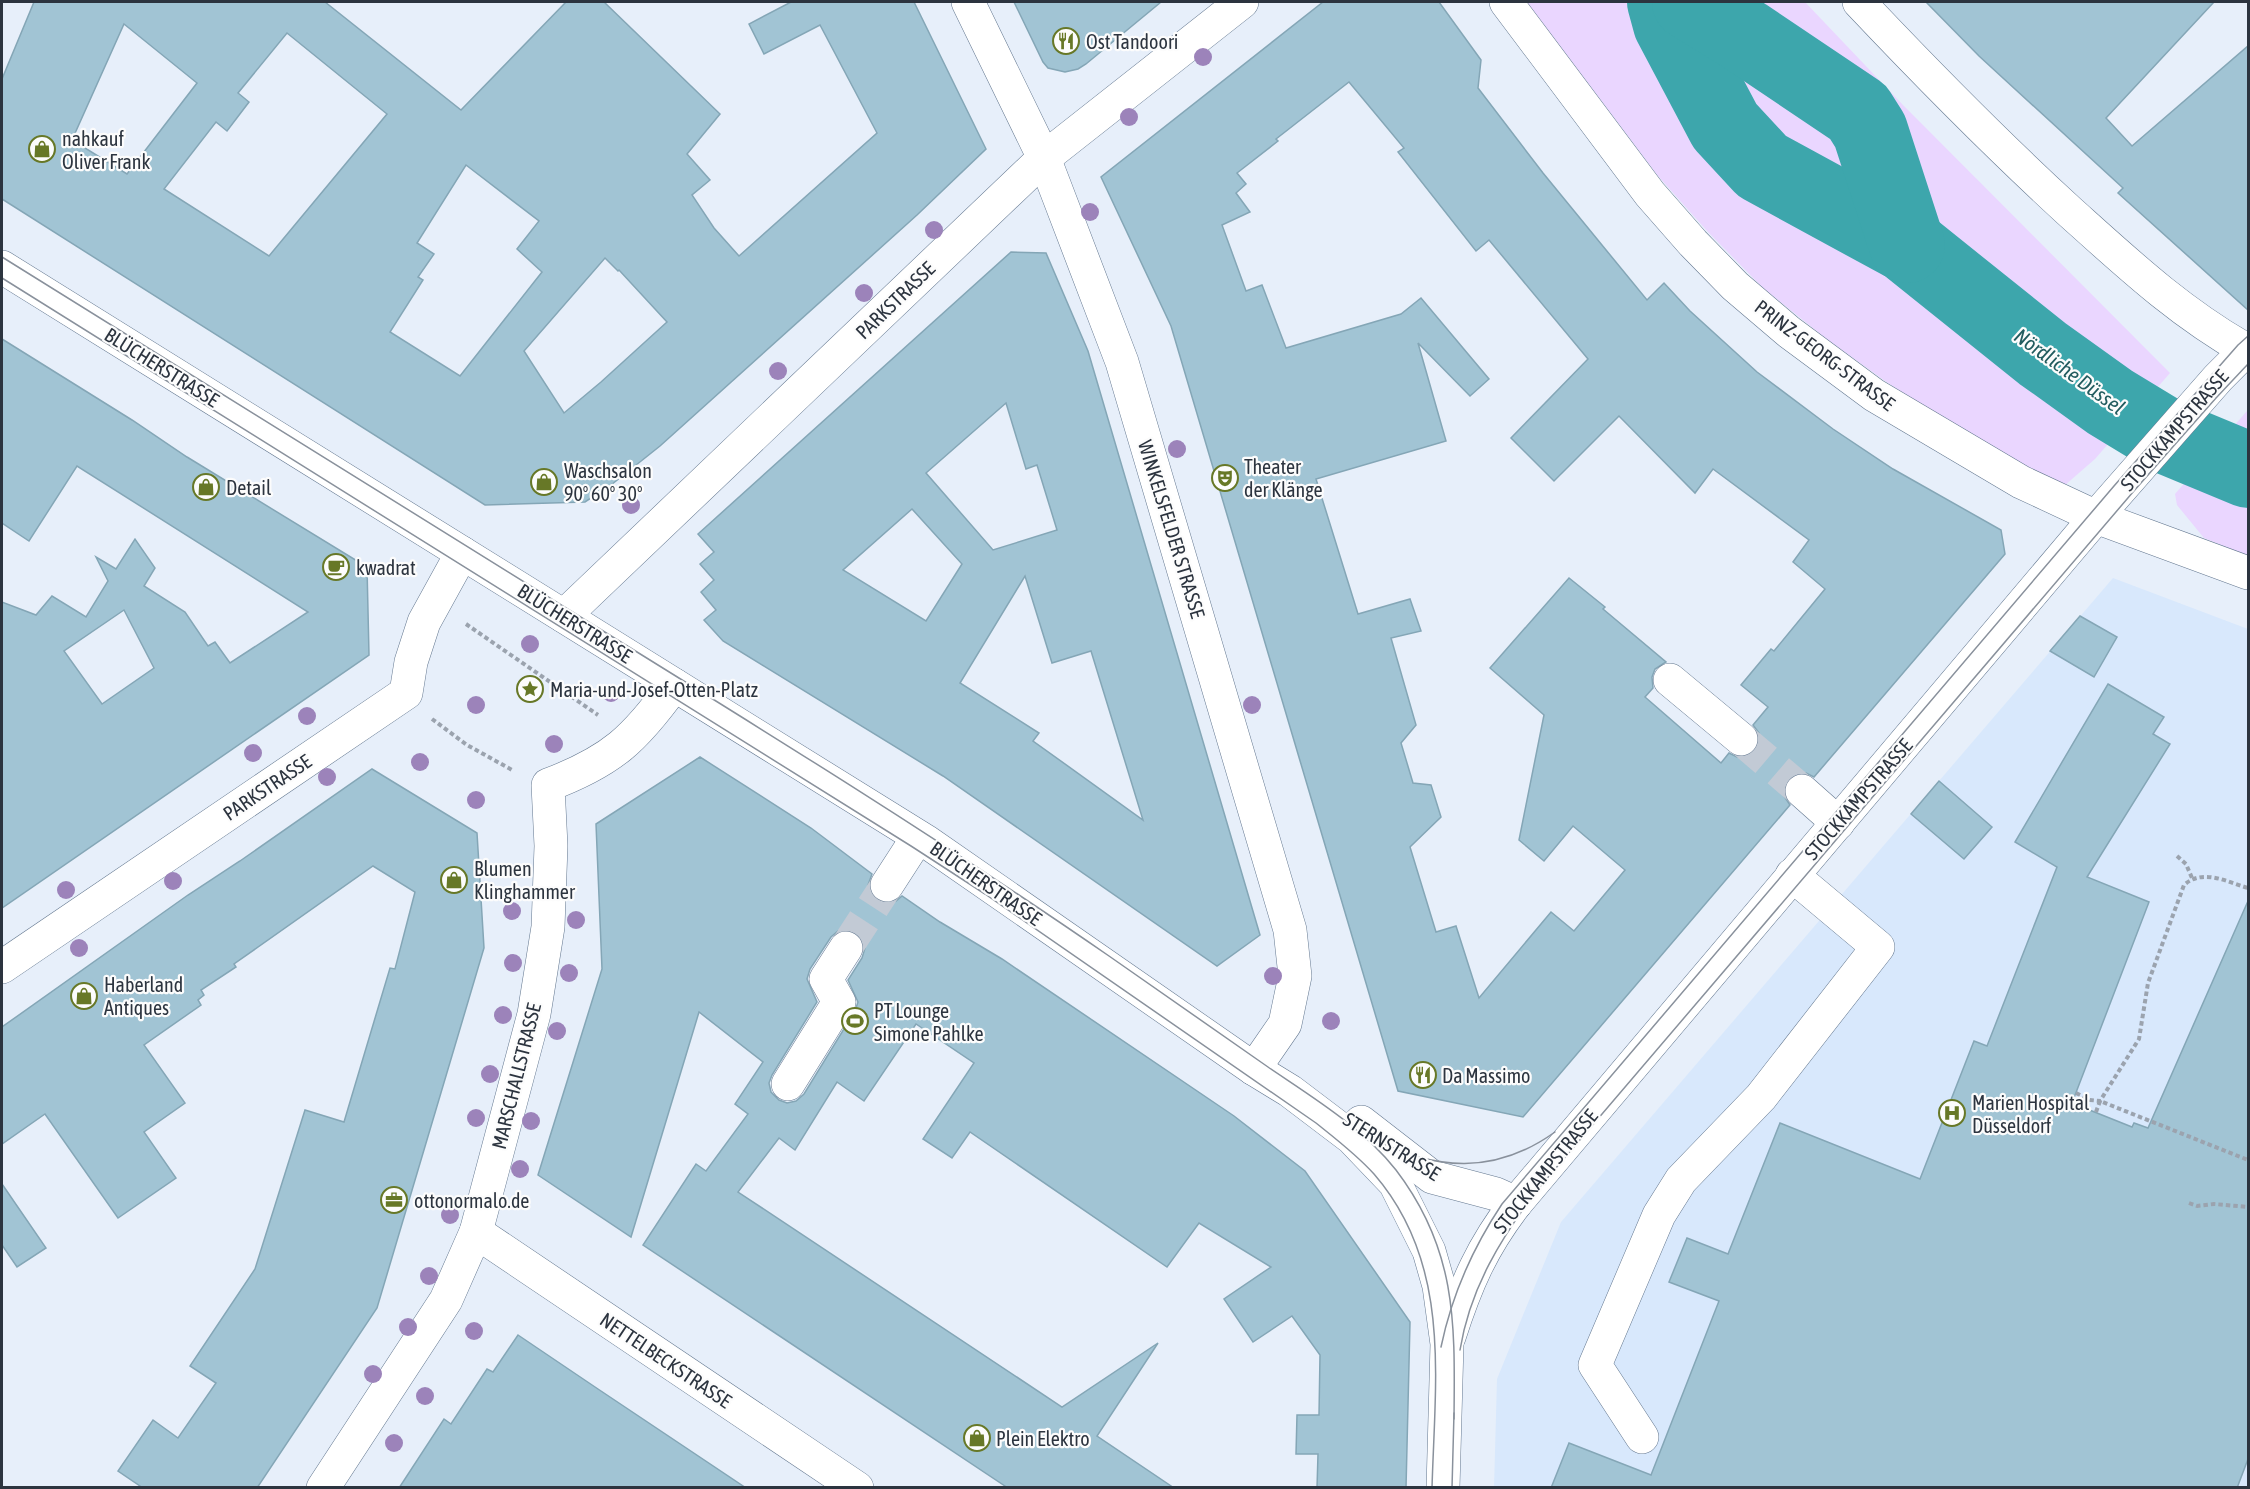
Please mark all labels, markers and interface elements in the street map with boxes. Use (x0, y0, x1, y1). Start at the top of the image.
restaurant icon: Ost Tandoori (1051, 26, 1081, 56)
place label: Ost Tandoori (1086, 30, 1178, 53)
place label: nahkauf Oliver Frank (62, 127, 150, 173)
shop icon: nahkauf Oliver Frank (27, 134, 57, 164)
street label: PARKSTRASSE (851, 256, 940, 343)
street label: PRINZ-GEORG-STRASSE (1751, 295, 1900, 415)
street label: BLÜCHERSTRASSE (101, 323, 224, 412)
water label: Nördliche Düssel (2010, 323, 2130, 419)
street label: STOCKKAMPSTRASSE (2115, 365, 2233, 495)
street label: WINKELSFELDER STRASSE (1134, 437, 1210, 621)
place label: Theater der Klänge (1244, 455, 1323, 501)
place label: Waschsalon 90° 60° 30° (564, 459, 652, 505)
theatre icon: Theater der Klänge (1210, 463, 1240, 493)
shop icon: Waschsalon 90° 60° 30° (529, 467, 559, 497)
shop icon: Detail (191, 472, 221, 502)
place label: Detail (226, 476, 272, 499)
cafe icon: kwadrat (321, 552, 351, 582)
place label: kwadrat (356, 556, 416, 579)
street label: BLÜCHERSTRASSE (514, 579, 637, 668)
place icon: Maria-und-Josef-Otten-Platz (515, 674, 545, 704)
place label: Maria-und-Josef-Otten-Platz (550, 678, 758, 701)
street label: STOCKKAMPSTRASSE (1799, 734, 1917, 864)
street label: PARKSTRASSE (219, 749, 316, 825)
street label: BLÜCHERSTRASSE (926, 836, 1046, 930)
place label: Blumen Klinghammer (474, 857, 576, 903)
shop icon: Blumen Klinghammer (439, 865, 469, 895)
place label: Haberland Antiques (104, 973, 183, 1019)
shop icon: Haberland Antiques (69, 981, 99, 1011)
place label: PT Lounge Simone Pahlke (874, 999, 984, 1045)
street label: MARSCHALLSTRASSE (487, 1000, 545, 1151)
sports icon: PT Lounge Simone Pahlke (840, 1006, 870, 1036)
restaurant icon: Da Massimo (1408, 1060, 1438, 1090)
place label: Da Massimo (1442, 1064, 1530, 1087)
place label: Marien Hospital Düsseldorf (1972, 1091, 2090, 1137)
hospital icon: Marien Hospital Düsseldorf (1937, 1098, 1967, 1128)
street label: STOCKKAMPSTRASSE (1488, 1104, 1602, 1237)
street label: STERNSTRASSE (1339, 1107, 1445, 1185)
office icon: ottonormalo.de (379, 1185, 409, 1215)
place label: ottonormalo.de (414, 1189, 529, 1212)
street label: NETTELBECKSTRASSE (596, 1308, 736, 1413)
shop icon: Plein Elektro (962, 1423, 992, 1453)
place label: Plein Elektro (996, 1427, 1090, 1450)

